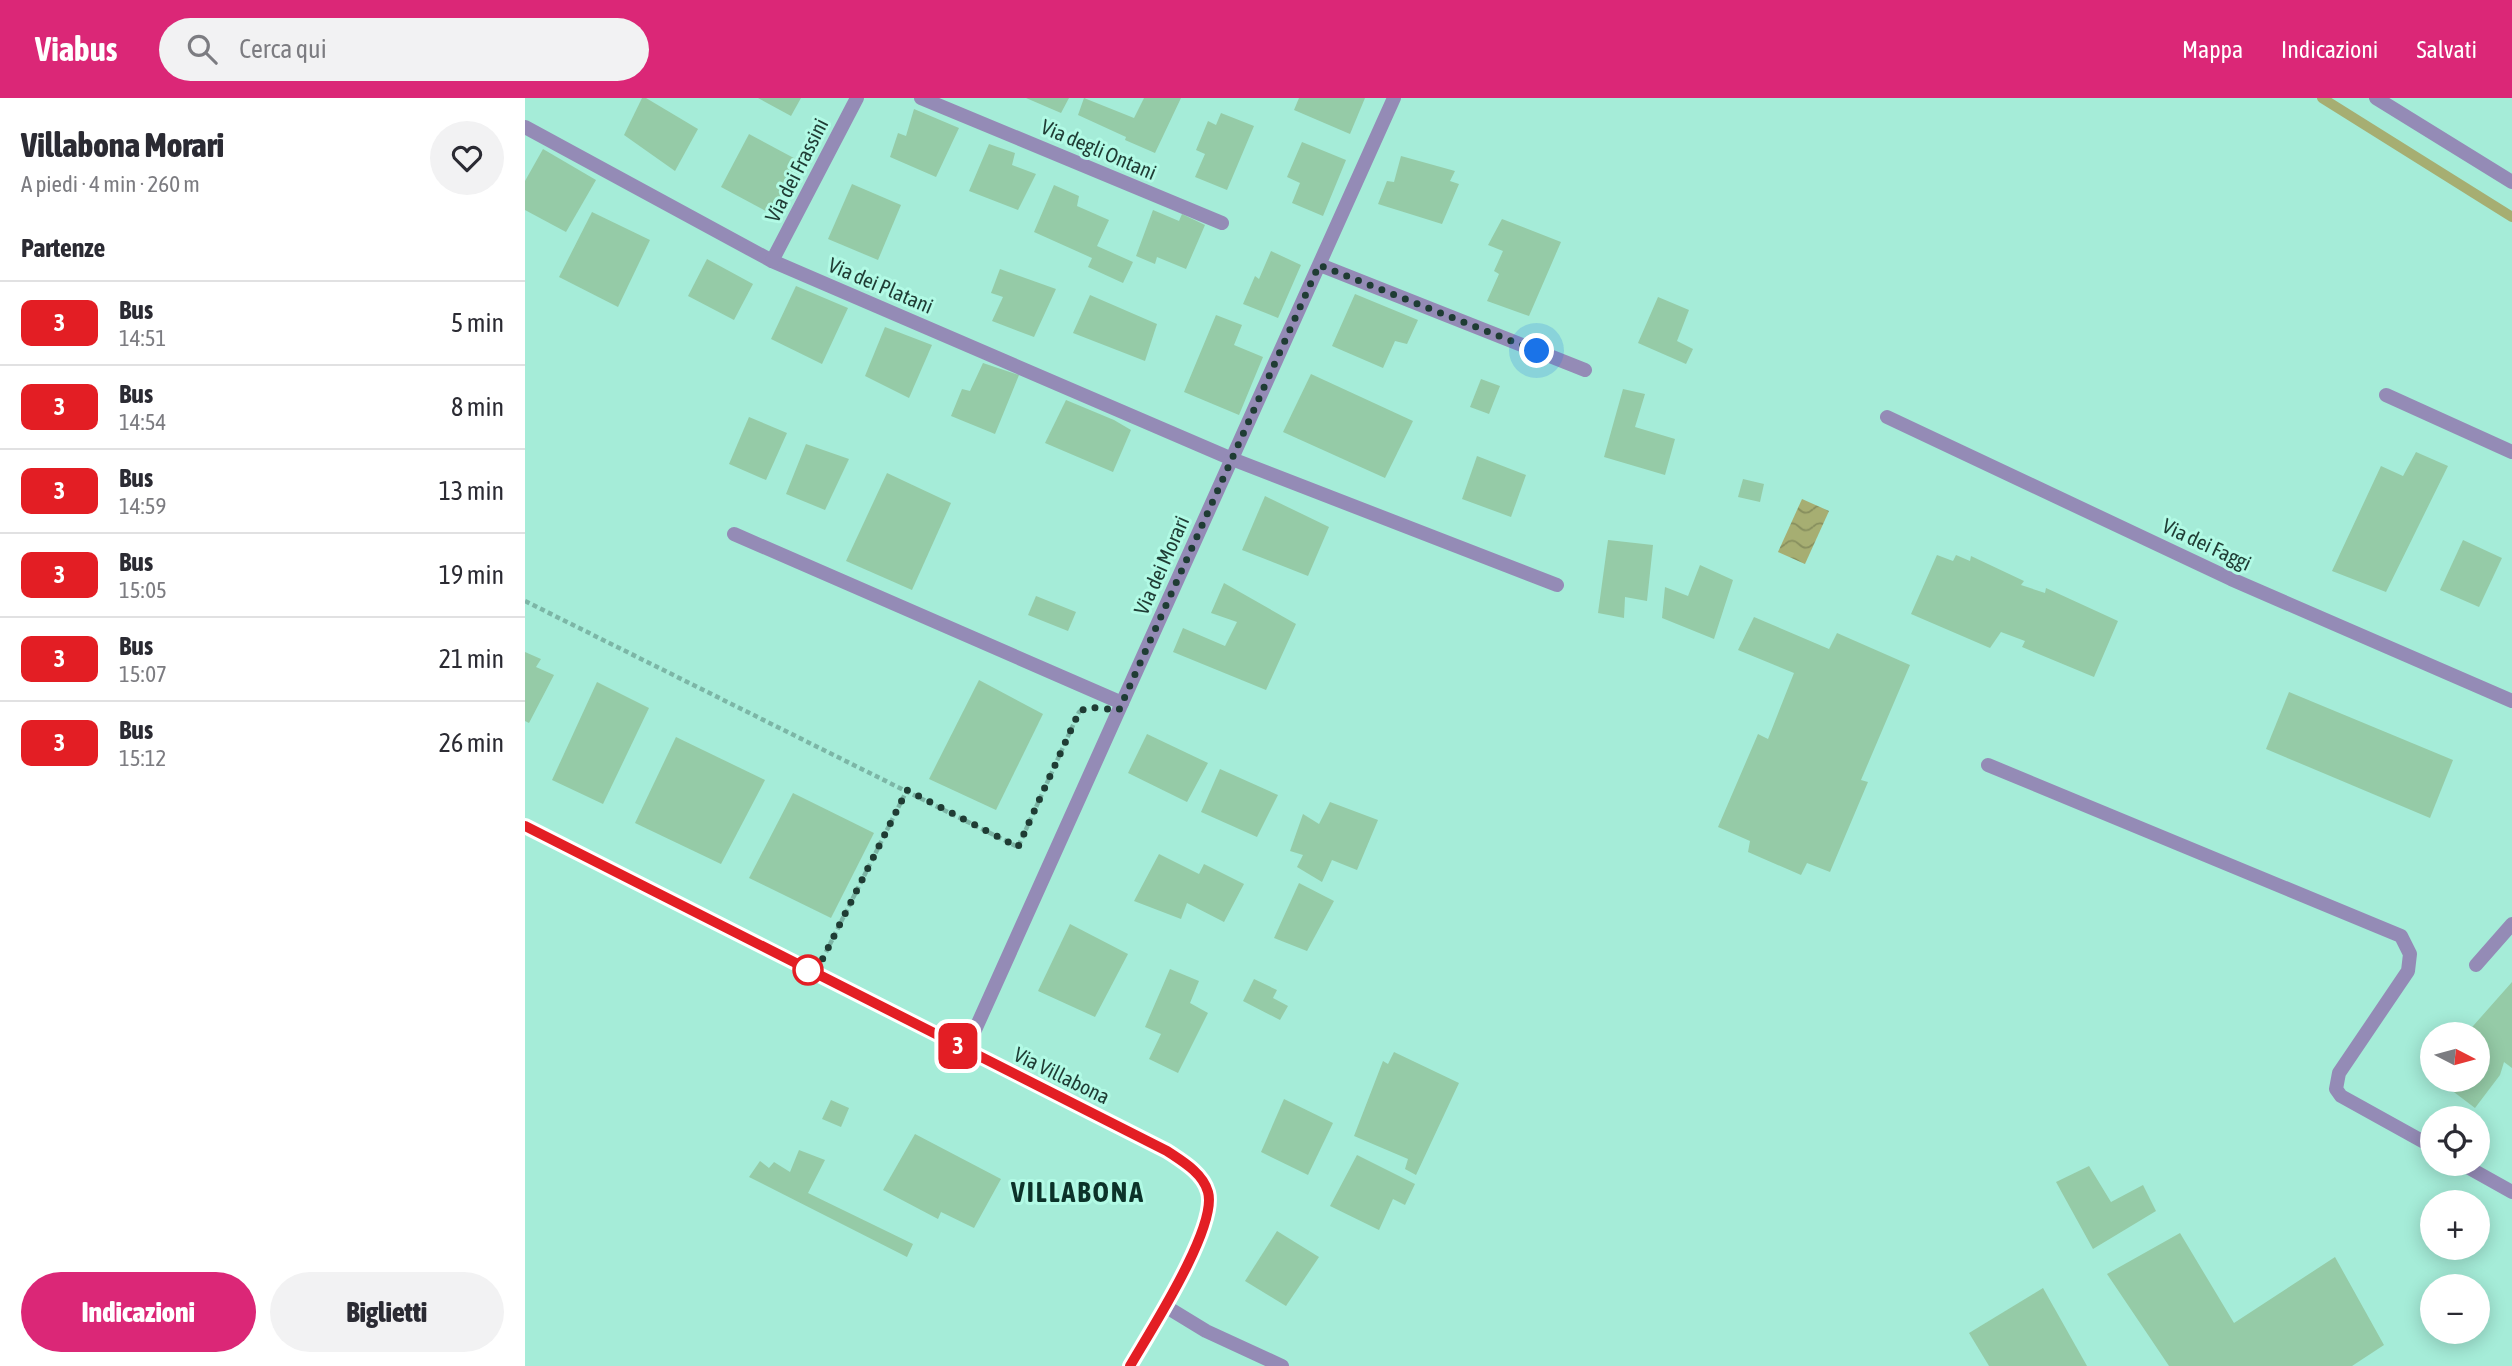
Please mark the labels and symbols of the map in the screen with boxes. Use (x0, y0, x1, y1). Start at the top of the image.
street label: Via dei Frassini (760, 114, 832, 226)
street label: Via degli Ontani (1038, 114, 1160, 184)
street label: Via dei Platani (825, 252, 937, 318)
your location (1519, 333, 1554, 368)
street label: Via dei Morari (1129, 512, 1193, 618)
street label: Via dei Faggi (2159, 513, 2255, 575)
unlabelled marker (793, 955, 823, 985)
north arrow (2420, 1022, 2490, 1092)
line badge: 3 (935, 1023, 981, 1069)
street label: Via Villabona (1010, 1042, 1114, 1108)
district label: VILLABONA (1010, 1176, 1145, 1208)

